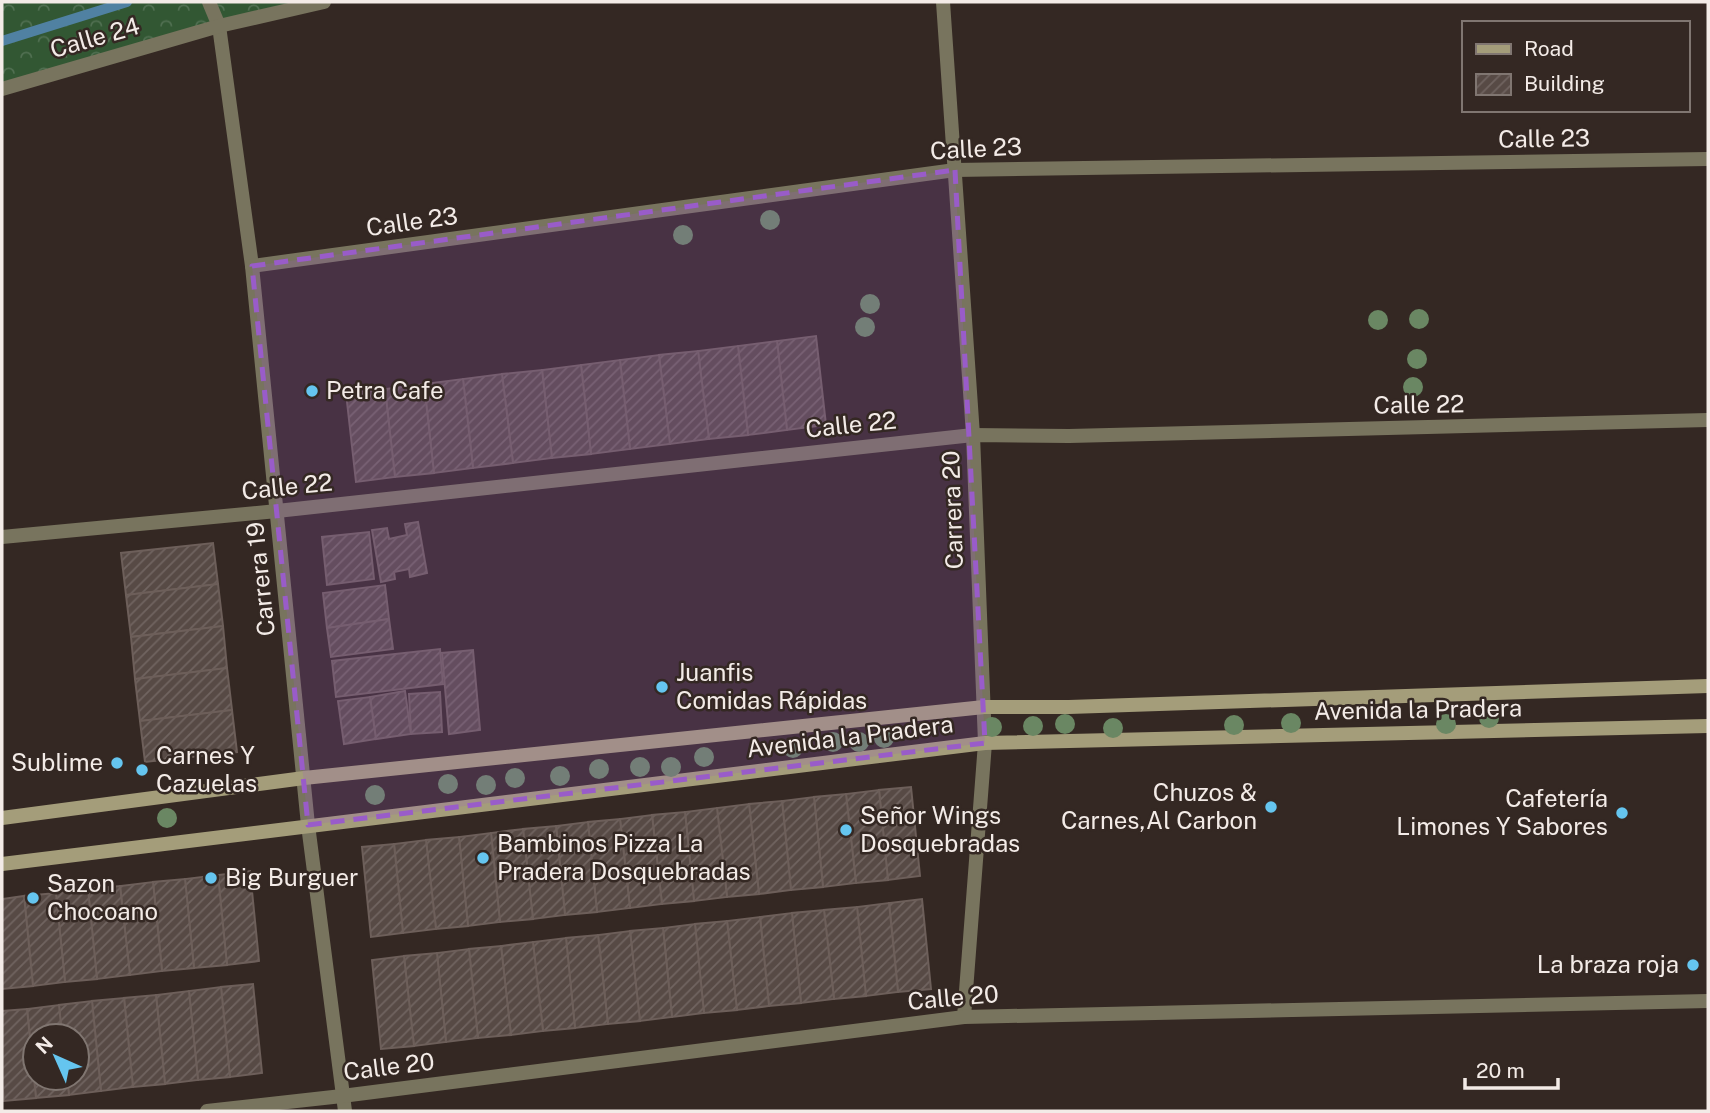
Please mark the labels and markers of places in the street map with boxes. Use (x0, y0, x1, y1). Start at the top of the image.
place label: Petra Cafe (326, 376, 444, 404)
marker: Petra Cafe (304, 383, 320, 399)
place label: Juanfis Comidas Rápidas (676, 658, 867, 714)
marker: Juanfis Comidas Rápidas (654, 679, 670, 695)
place label: Carnes Y Cazuelas (156, 741, 257, 797)
place label: Sublime (11, 748, 103, 776)
marker: Sublime (109, 755, 125, 771)
marker: Carnes Y Cazuelas (134, 762, 150, 778)
place label: Chuzos & Carnes,Al Carbon (1061, 778, 1257, 834)
place label: Cafetería Limones Y Sabores (1396, 784, 1608, 840)
marker: Chuzos & Carnes,Al Carbon (1263, 799, 1279, 815)
place label: Señor Wings Dosquebradas (860, 801, 1020, 857)
marker: Cafetería Limones Y Sabores (1614, 805, 1630, 821)
marker: Señor Wings Dosquebradas (838, 822, 854, 838)
place label: Bambinos Pizza La Pradera Dosquebradas (497, 829, 751, 885)
marker: Bambinos Pizza La Pradera Dosquebradas (475, 850, 491, 866)
place label: Big Burguer (225, 863, 358, 891)
place label: Sazon Chocoano (47, 869, 158, 925)
marker: Big Burguer (203, 870, 219, 886)
marker: Sazon Chocoano (25, 890, 41, 906)
place label: La braza roja (1537, 950, 1679, 978)
marker: La braza roja (1685, 957, 1701, 973)

